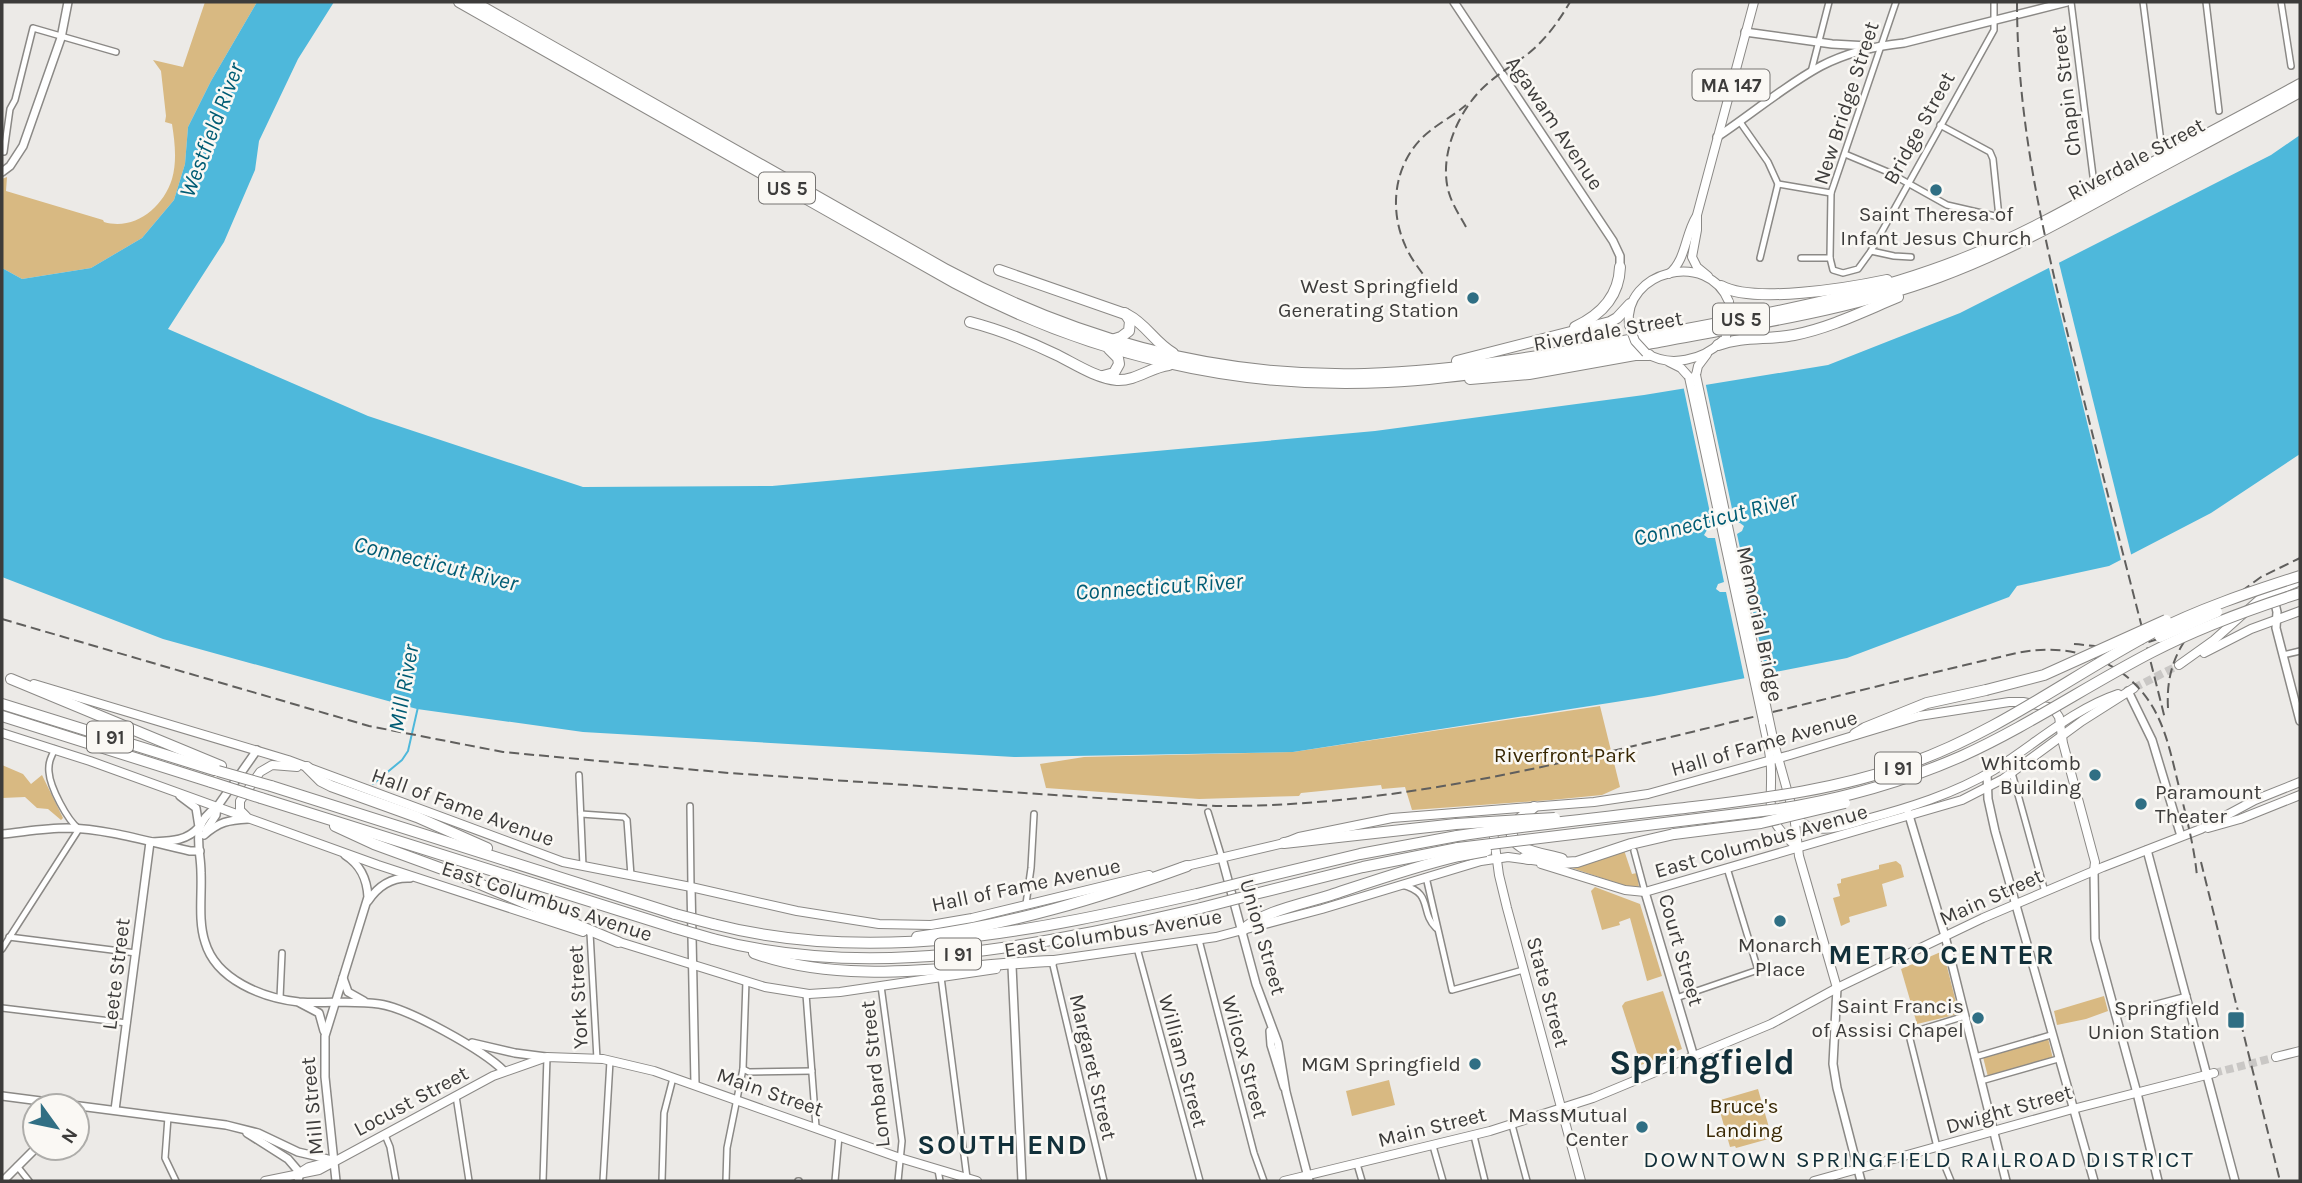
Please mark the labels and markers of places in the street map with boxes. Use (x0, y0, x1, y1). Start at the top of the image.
marker: Saint Theresa of Infant Jesus Church (1928, 182, 1944, 198)
place label: Saint Theresa of Infant Jesus Church (1840, 202, 2032, 250)
place label: West Springfield Generating Station (1278, 274, 1459, 322)
marker: West Springfield Generating Station (1465, 290, 1481, 306)
place label: Whitcomb Building (1981, 751, 2081, 799)
marker: Whitcomb Building (2087, 767, 2103, 783)
place label: Paramount Theater (2155, 780, 2262, 828)
marker: Paramount Theater (2133, 796, 2149, 812)
marker: Monarch Place (1772, 913, 1788, 929)
place label: Monarch Place (1738, 933, 1822, 981)
place label: Saint Francis of Assisi Chapel (1812, 994, 1964, 1042)
place label: Springfield Union Station (2088, 996, 2220, 1044)
marker: Saint Francis of Assisi Chapel (1970, 1010, 1986, 1026)
marker: Springfield Union Station (2226, 1010, 2246, 1030)
place label: MGM Springfield (1301, 1052, 1461, 1076)
marker: MGM Springfield (1467, 1056, 1483, 1072)
place label: MassMutual Center (1508, 1103, 1628, 1151)
marker: MassMutual Center (1634, 1119, 1650, 1135)

